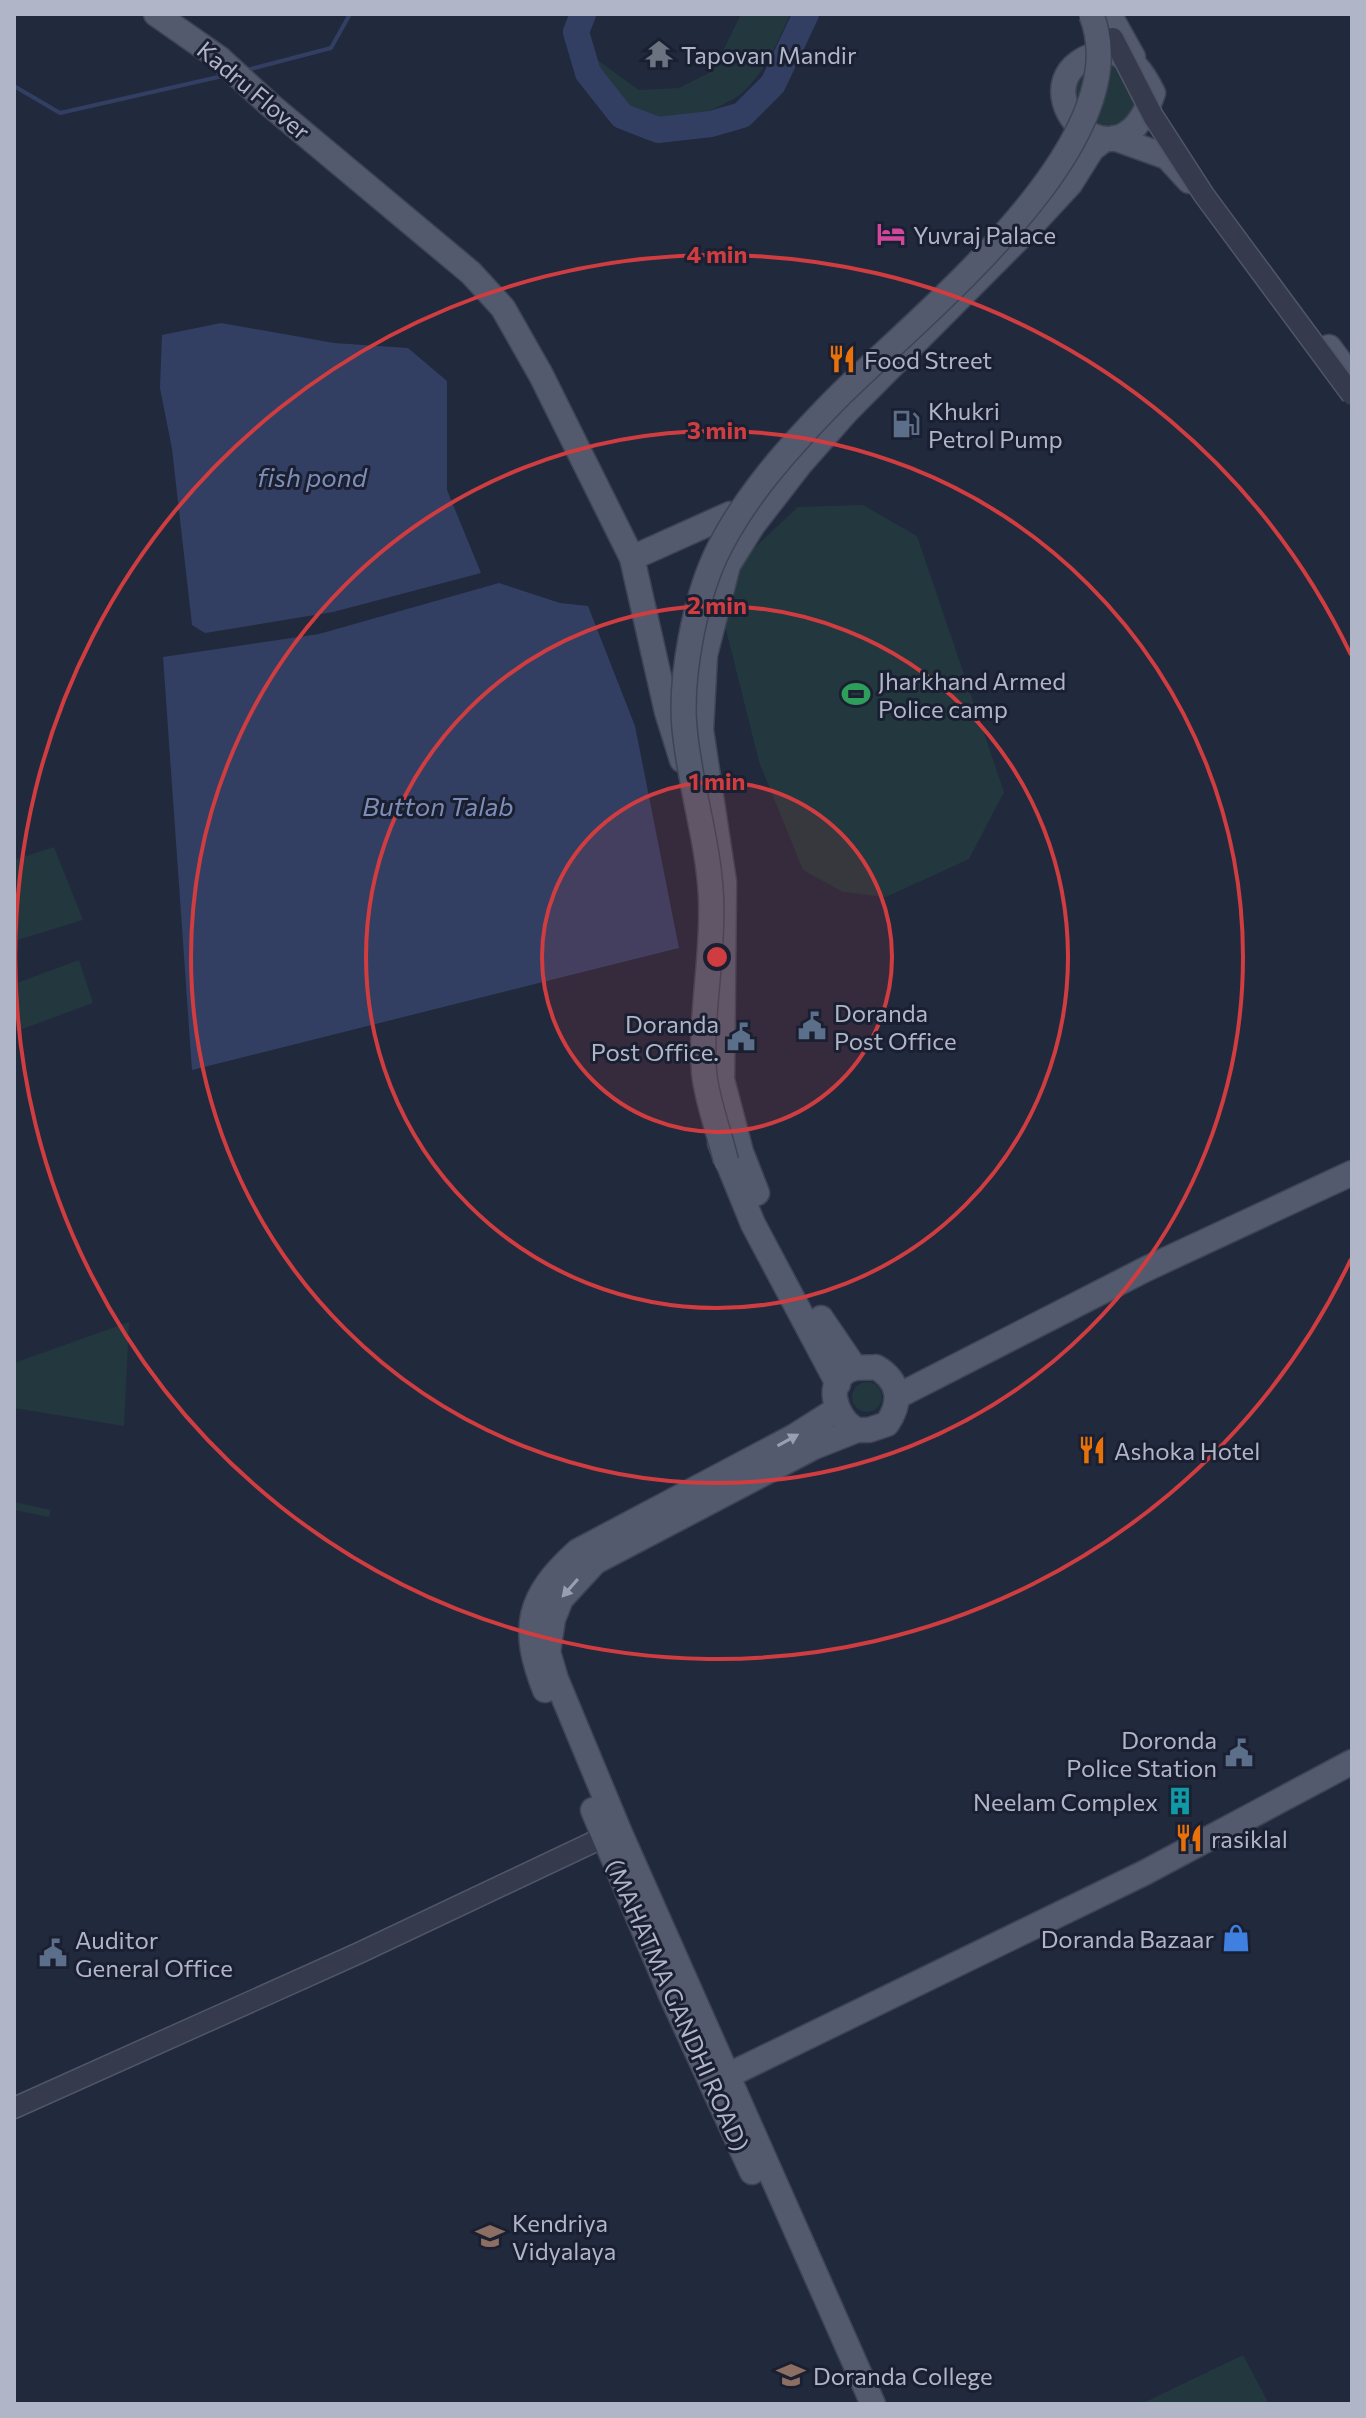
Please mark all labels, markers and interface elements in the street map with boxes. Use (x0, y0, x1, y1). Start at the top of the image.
street label: Kadru Flover (192, 35, 316, 146)
temple icon: Tapovan Mandir (644, 39, 674, 69)
place label: Tapovan Mandir (681, 40, 857, 69)
hotel icon: Yuvraj Palace (876, 219, 906, 249)
place label: Yuvraj Palace (913, 220, 1056, 249)
text: 4 min (687, 239, 747, 268)
restaurant icon: Food Street (827, 344, 857, 374)
place label: Food Street (864, 345, 992, 374)
place label: Khukri Petrol Pump (928, 396, 1063, 453)
fuel station icon: Khukri Petrol Pump (891, 409, 921, 439)
text: 3 min (687, 415, 747, 444)
water label: fish pond (257, 461, 368, 492)
text: 2 min (687, 590, 747, 619)
place label: Jharkhand Armed Police camp (878, 666, 1066, 723)
sports icon: Jharkhand Armed Police camp (841, 679, 871, 709)
text: 1 min (689, 766, 745, 795)
water label: Button Talab (362, 790, 514, 821)
centre of rings (703, 943, 731, 971)
place label: Doranda Post Office (834, 998, 957, 1055)
place label: Doranda Post Office. (591, 1009, 719, 1066)
public building icon: Doranda Post Office (797, 1011, 827, 1041)
public building icon: Doranda Post Office. (726, 1022, 756, 1052)
one-way arrow (777, 1433, 800, 1446)
restaurant icon: Ashoka Hotel (1077, 1435, 1107, 1465)
place label: Ashoka Hotel (1114, 1436, 1260, 1465)
one-way arrow (562, 1577, 579, 1597)
place label: Doronda Police Station (1066, 1725, 1217, 1782)
public building icon: Doronda Police Station (1224, 1738, 1254, 1768)
building icon: Neelam Complex (1165, 1786, 1195, 1816)
place label: Neelam Complex (973, 1787, 1158, 1816)
restaurant icon: rasiklal (1174, 1823, 1204, 1853)
place label: rasiklal (1211, 1824, 1288, 1853)
street label: (MAHATMA GANDHI ROAD) (600, 1855, 756, 2155)
shop icon: Doranda Bazaar (1221, 1923, 1251, 1953)
place label: Doranda Bazaar (1041, 1924, 1214, 1953)
place label: Auditor General Office (75, 1925, 233, 1982)
public building icon: Auditor General Office (38, 1938, 68, 1968)
place label: Kendriya Vidyalaya (512, 2208, 616, 2265)
school or university icon: Kendriya Vidyalaya (475, 2221, 505, 2251)
school or university icon: Doranda College (776, 2360, 806, 2390)
place label: Doranda College (813, 2361, 993, 2390)

